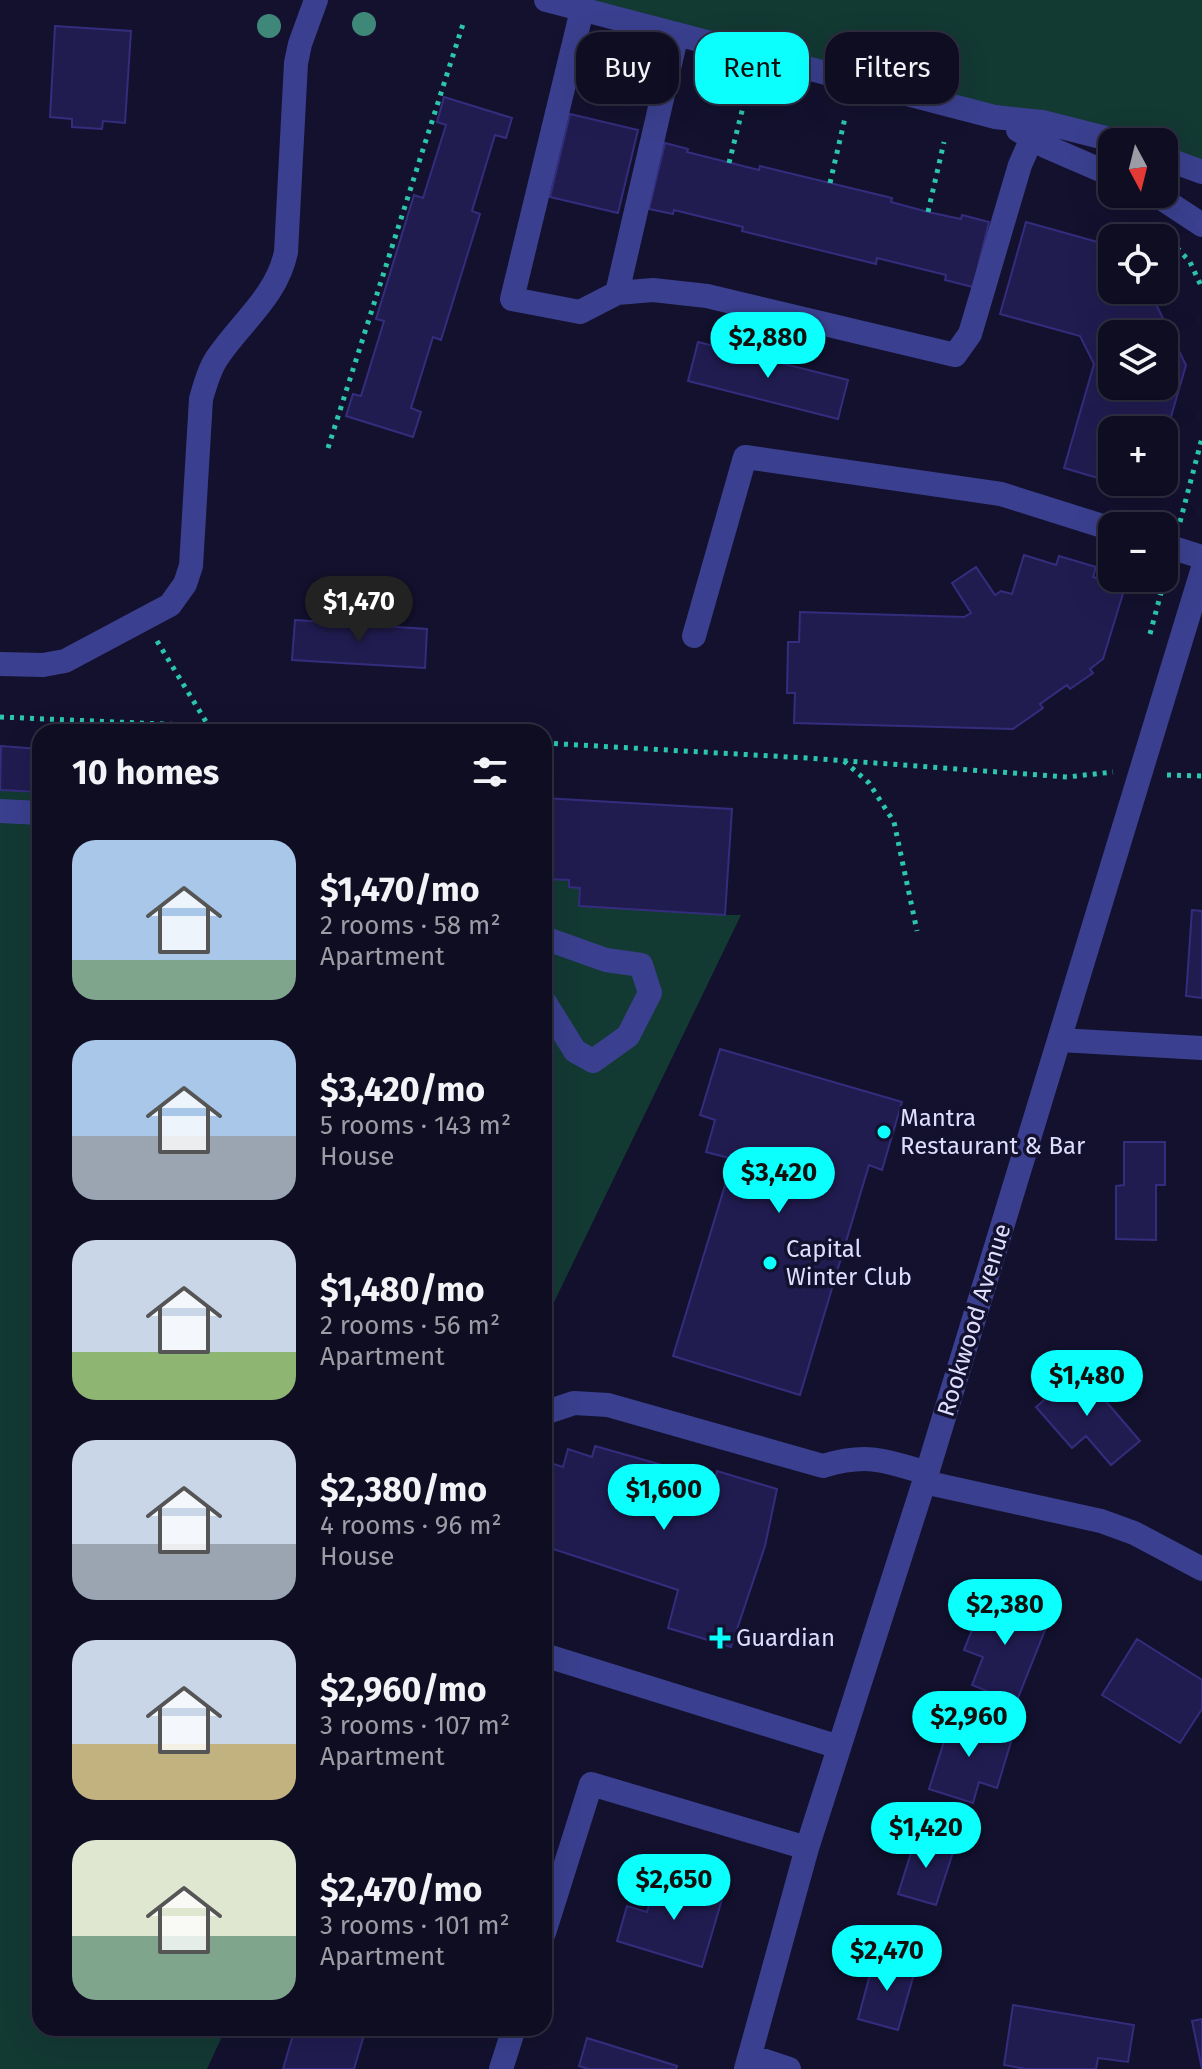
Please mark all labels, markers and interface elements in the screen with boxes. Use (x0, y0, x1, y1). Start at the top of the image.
chip: Buy (576, 32, 679, 104)
chip: Rent (695, 32, 809, 104)
chip: Filters (825, 32, 959, 104)
north arrow (1098, 128, 1178, 208)
map controls (1098, 128, 1178, 592)
button: locate (1098, 224, 1178, 304)
pin: $2,880 (703, 312, 833, 380)
button: layers (1098, 320, 1178, 400)
text: $2,880 (728, 322, 808, 353)
button: + (1098, 416, 1178, 496)
button: − (1098, 512, 1178, 592)
pin: $1,470 (294, 576, 424, 644)
text: $1,470 (323, 586, 395, 617)
icon: filters (468, 750, 512, 794)
text: 10 homes (72, 752, 219, 793)
text: $1,470/mo (320, 869, 480, 910)
icon: home (136, 872, 232, 968)
text: 2 rooms · 58 m² (320, 910, 501, 941)
text: Apartment (320, 941, 445, 972)
text: $3,420/mo (320, 1069, 485, 1110)
icon: home (136, 1072, 232, 1168)
place label: Mantra Restaurant & Bar (900, 1104, 1086, 1160)
text: 5 rooms · 143 m² (320, 1110, 511, 1141)
marker: Mantra Restaurant & Bar (875, 1123, 893, 1141)
text: House (320, 1141, 394, 1172)
pin: $3,420 (714, 1147, 844, 1215)
text: $3,420 (741, 1157, 817, 1188)
street label: Rookwood Avenue (931, 1220, 1017, 1420)
place label: Capital Winter Club (786, 1235, 912, 1291)
marker: Capital Winter Club (761, 1254, 779, 1272)
text: $1,480/mo (320, 1269, 485, 1310)
icon: home (136, 1272, 232, 1368)
text: 2 rooms · 56 m² (320, 1310, 500, 1341)
text: Apartment (320, 1341, 445, 1372)
pin: $1,480 (1022, 1350, 1152, 1418)
text: $1,480 (1049, 1360, 1125, 1391)
pin: $1,600 (599, 1464, 729, 1532)
text: $2,380/mo (320, 1469, 487, 1510)
icon: home (136, 1472, 232, 1568)
text: $1,600 (626, 1474, 702, 1505)
text: 4 rooms · 96 m² (320, 1510, 502, 1541)
text: House (320, 1541, 394, 1572)
pin: $2,380 (940, 1579, 1070, 1647)
text: $2,380 (966, 1589, 1044, 1620)
place label: Guardian (736, 1624, 835, 1652)
marker: Guardian (711, 1629, 729, 1647)
text: $2,960/mo (320, 1669, 487, 1710)
icon: home (136, 1672, 232, 1768)
pin: $2,960 (904, 1691, 1034, 1759)
text: $2,960 (930, 1701, 1008, 1732)
text: 3 rooms · 107 m² (320, 1710, 510, 1741)
text: Apartment (320, 1741, 445, 1772)
pin: $1,420 (861, 1802, 991, 1870)
text: $1,420 (889, 1812, 963, 1843)
pin: $2,650 (609, 1854, 739, 1922)
text: $2,650 (635, 1864, 713, 1895)
text: $2,470/mo (320, 1869, 482, 1910)
icon: home (136, 1872, 232, 1968)
text: 3 rooms · 101 m² (320, 1910, 510, 1941)
pin: $2,470 (822, 1925, 952, 1993)
text: $2,470 (850, 1935, 924, 1966)
text: Apartment (320, 1941, 445, 1972)

